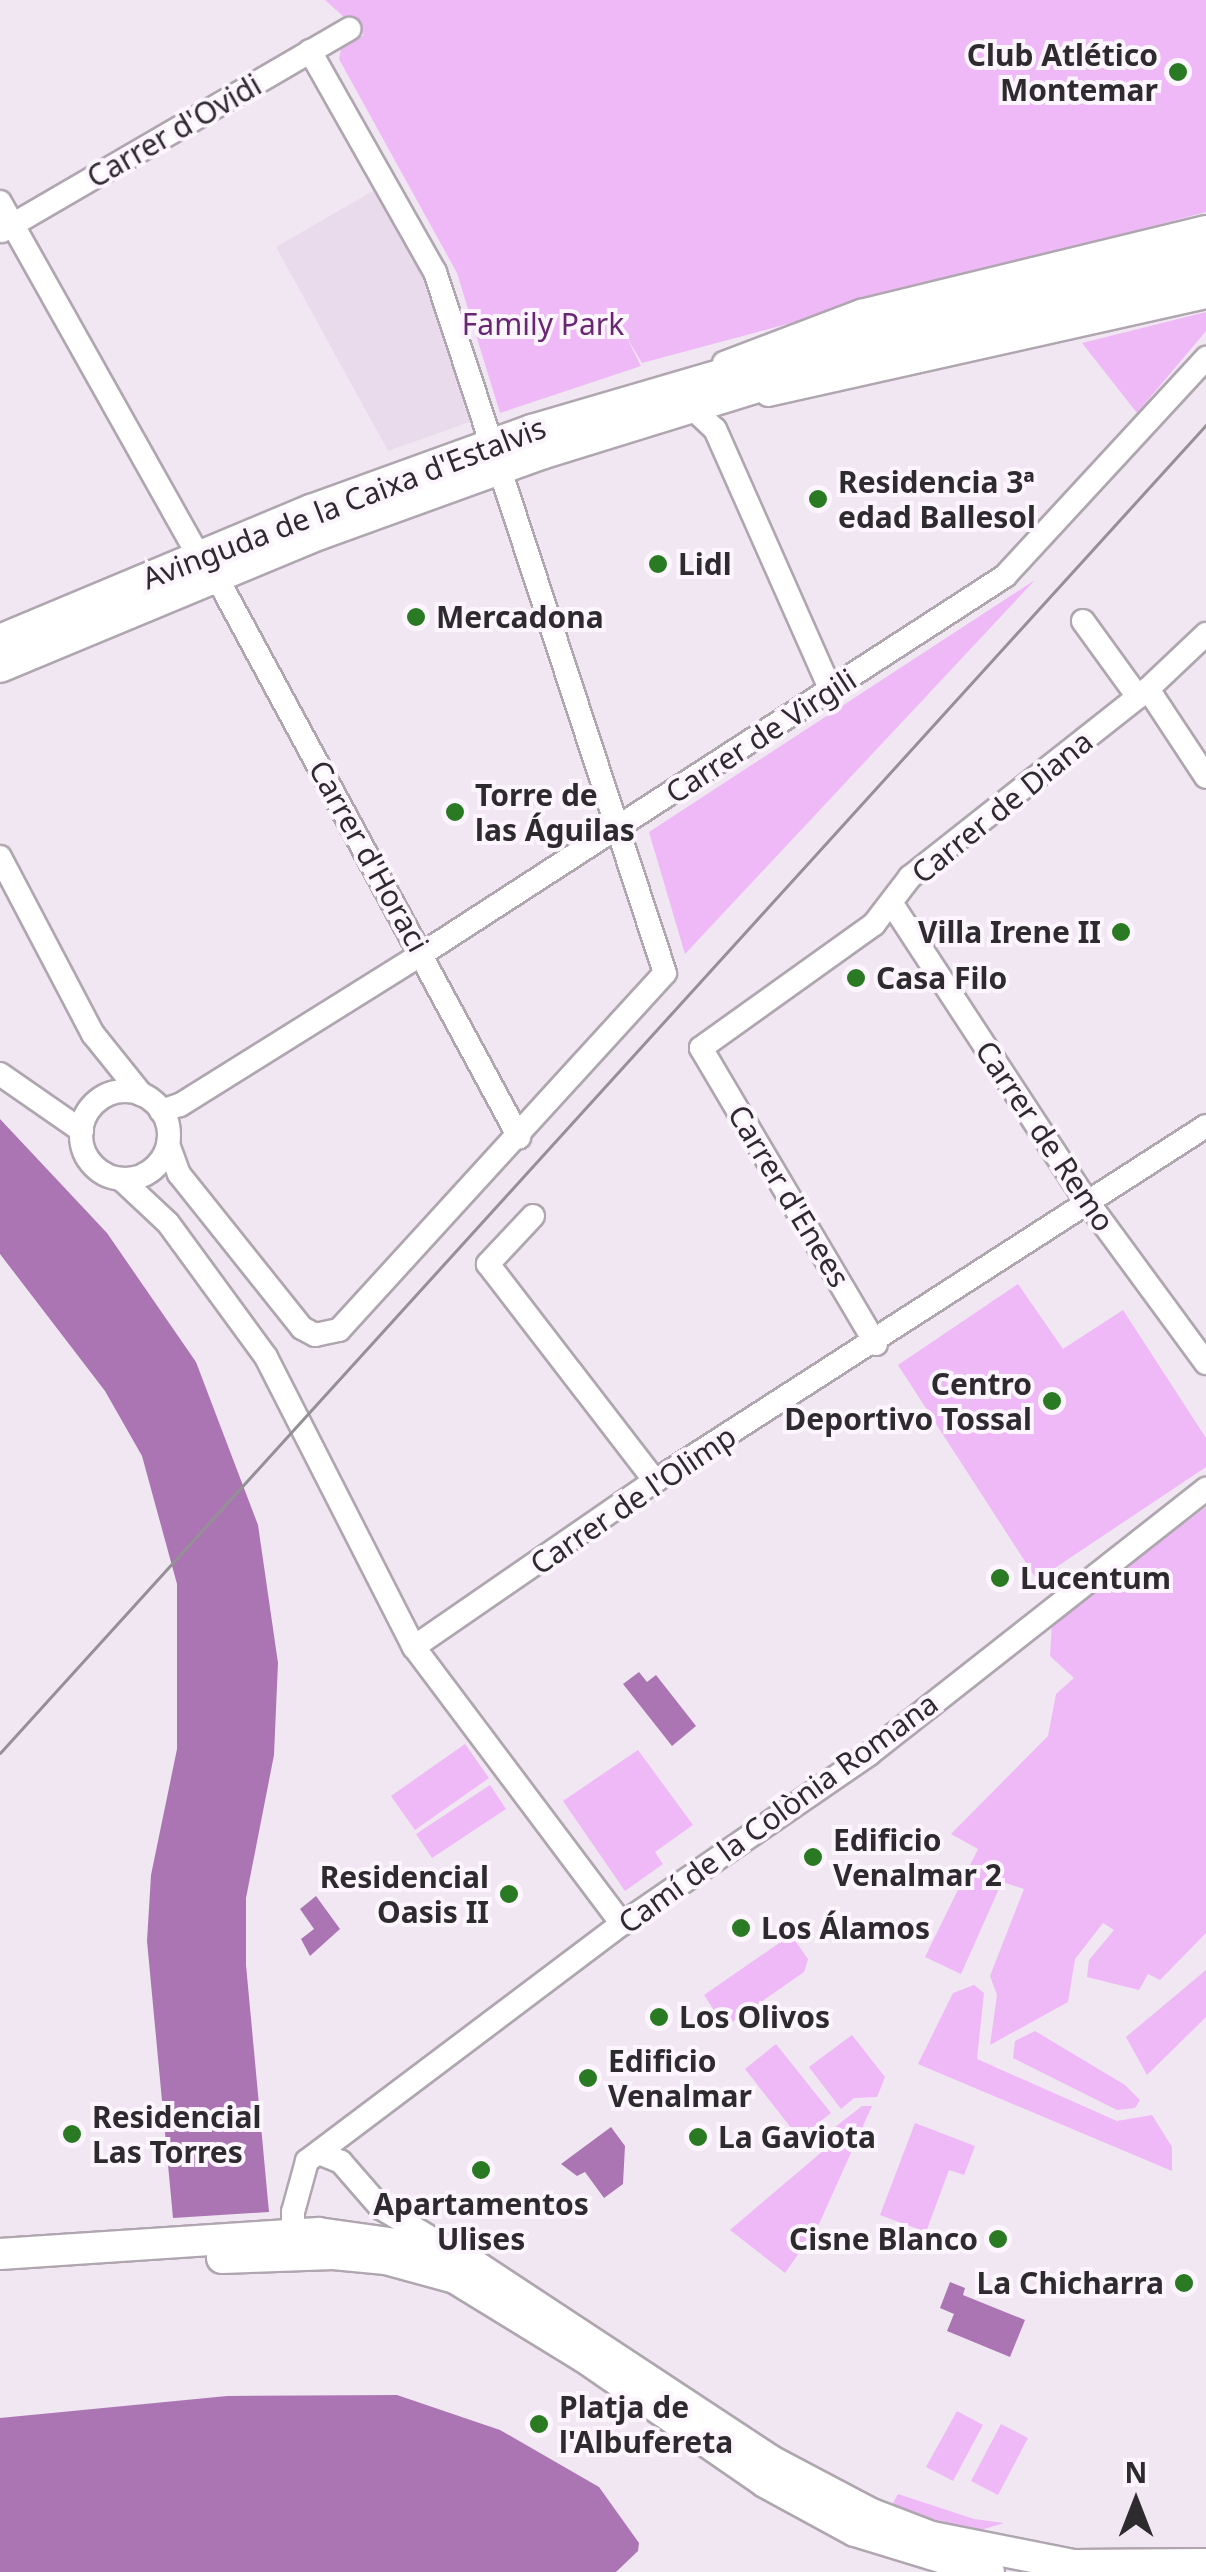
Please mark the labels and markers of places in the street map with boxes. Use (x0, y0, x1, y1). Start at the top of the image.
place label: Club Atlético Montemar (967, 37, 1158, 108)
marker: Club Atlético Montemar (1167, 61, 1189, 83)
place label: Residencia 3ª edad Ballesol (838, 464, 1036, 534)
marker: Residencia 3ª edad Ballesol (807, 488, 829, 510)
place label: Lidl (678, 546, 732, 582)
marker: Lidl (647, 553, 669, 575)
place label: Mercadona (436, 599, 604, 635)
marker: Mercadona (405, 606, 427, 628)
place label: Torre de las Águilas (475, 777, 635, 848)
marker: Torre de las Águilas (444, 801, 466, 823)
place label: Villa Irene II (918, 914, 1101, 950)
marker: Villa Irene II (1110, 921, 1132, 943)
place label: Casa Filo (876, 960, 1007, 996)
marker: Casa Filo (845, 967, 867, 989)
place label: Centro Deportivo Tossal (784, 1366, 1032, 1436)
marker: Centro Deportivo Tossal (1041, 1390, 1063, 1412)
place label: Lucentum (1020, 1560, 1171, 1596)
marker: Lucentum (989, 1567, 1011, 1589)
place label: Edificio Venalmar 2 (833, 1822, 1002, 1892)
marker: Edificio Venalmar 2 (802, 1846, 824, 1868)
place label: Residencial Oasis II (320, 1859, 489, 1930)
marker: Residencial Oasis II (498, 1883, 520, 1905)
place label: Los Álamos (761, 1910, 930, 1946)
marker: Los Álamos (730, 1917, 752, 1939)
place label: Los Olivos (679, 1999, 830, 2035)
marker: Los Olivos (648, 2006, 670, 2028)
place label: Edificio Venalmar (608, 2043, 752, 2114)
marker: Edificio Venalmar (577, 2067, 599, 2089)
place label: Residencial Las Torres (92, 2099, 261, 2170)
place label: La Gaviota (718, 2119, 876, 2155)
marker: Residencial Las Torres (61, 2123, 83, 2145)
marker: La Gaviota (687, 2126, 709, 2148)
marker: Apartamentos Ulises (470, 2159, 492, 2181)
place label: Apartamentos Ulises (373, 2186, 589, 2256)
place label: Cisne Blanco (789, 2221, 978, 2257)
marker: Cisne Blanco (987, 2228, 1009, 2250)
place label: La Chicharra (977, 2265, 1164, 2301)
marker: La Chicharra (1173, 2272, 1195, 2294)
place label: Platja de l'Albufereta (559, 2389, 733, 2460)
marker: Platja de l'Albufereta (528, 2413, 550, 2435)

